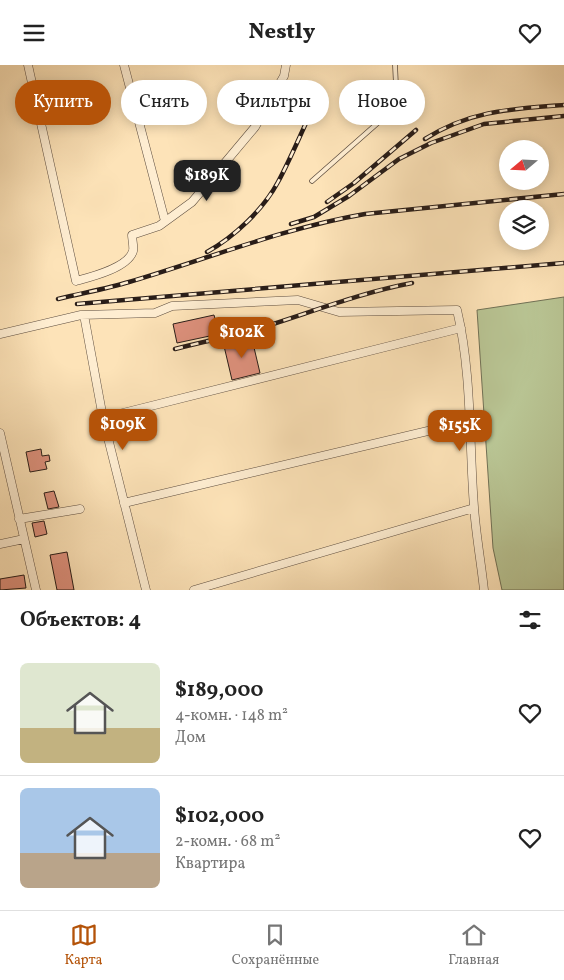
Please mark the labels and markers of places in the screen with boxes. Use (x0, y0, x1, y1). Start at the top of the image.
pin: $189K (172, 159, 242, 202)
pin: $102K (207, 317, 277, 359)
pin: $109K (88, 409, 158, 451)
pin: $155K (425, 409, 495, 452)

